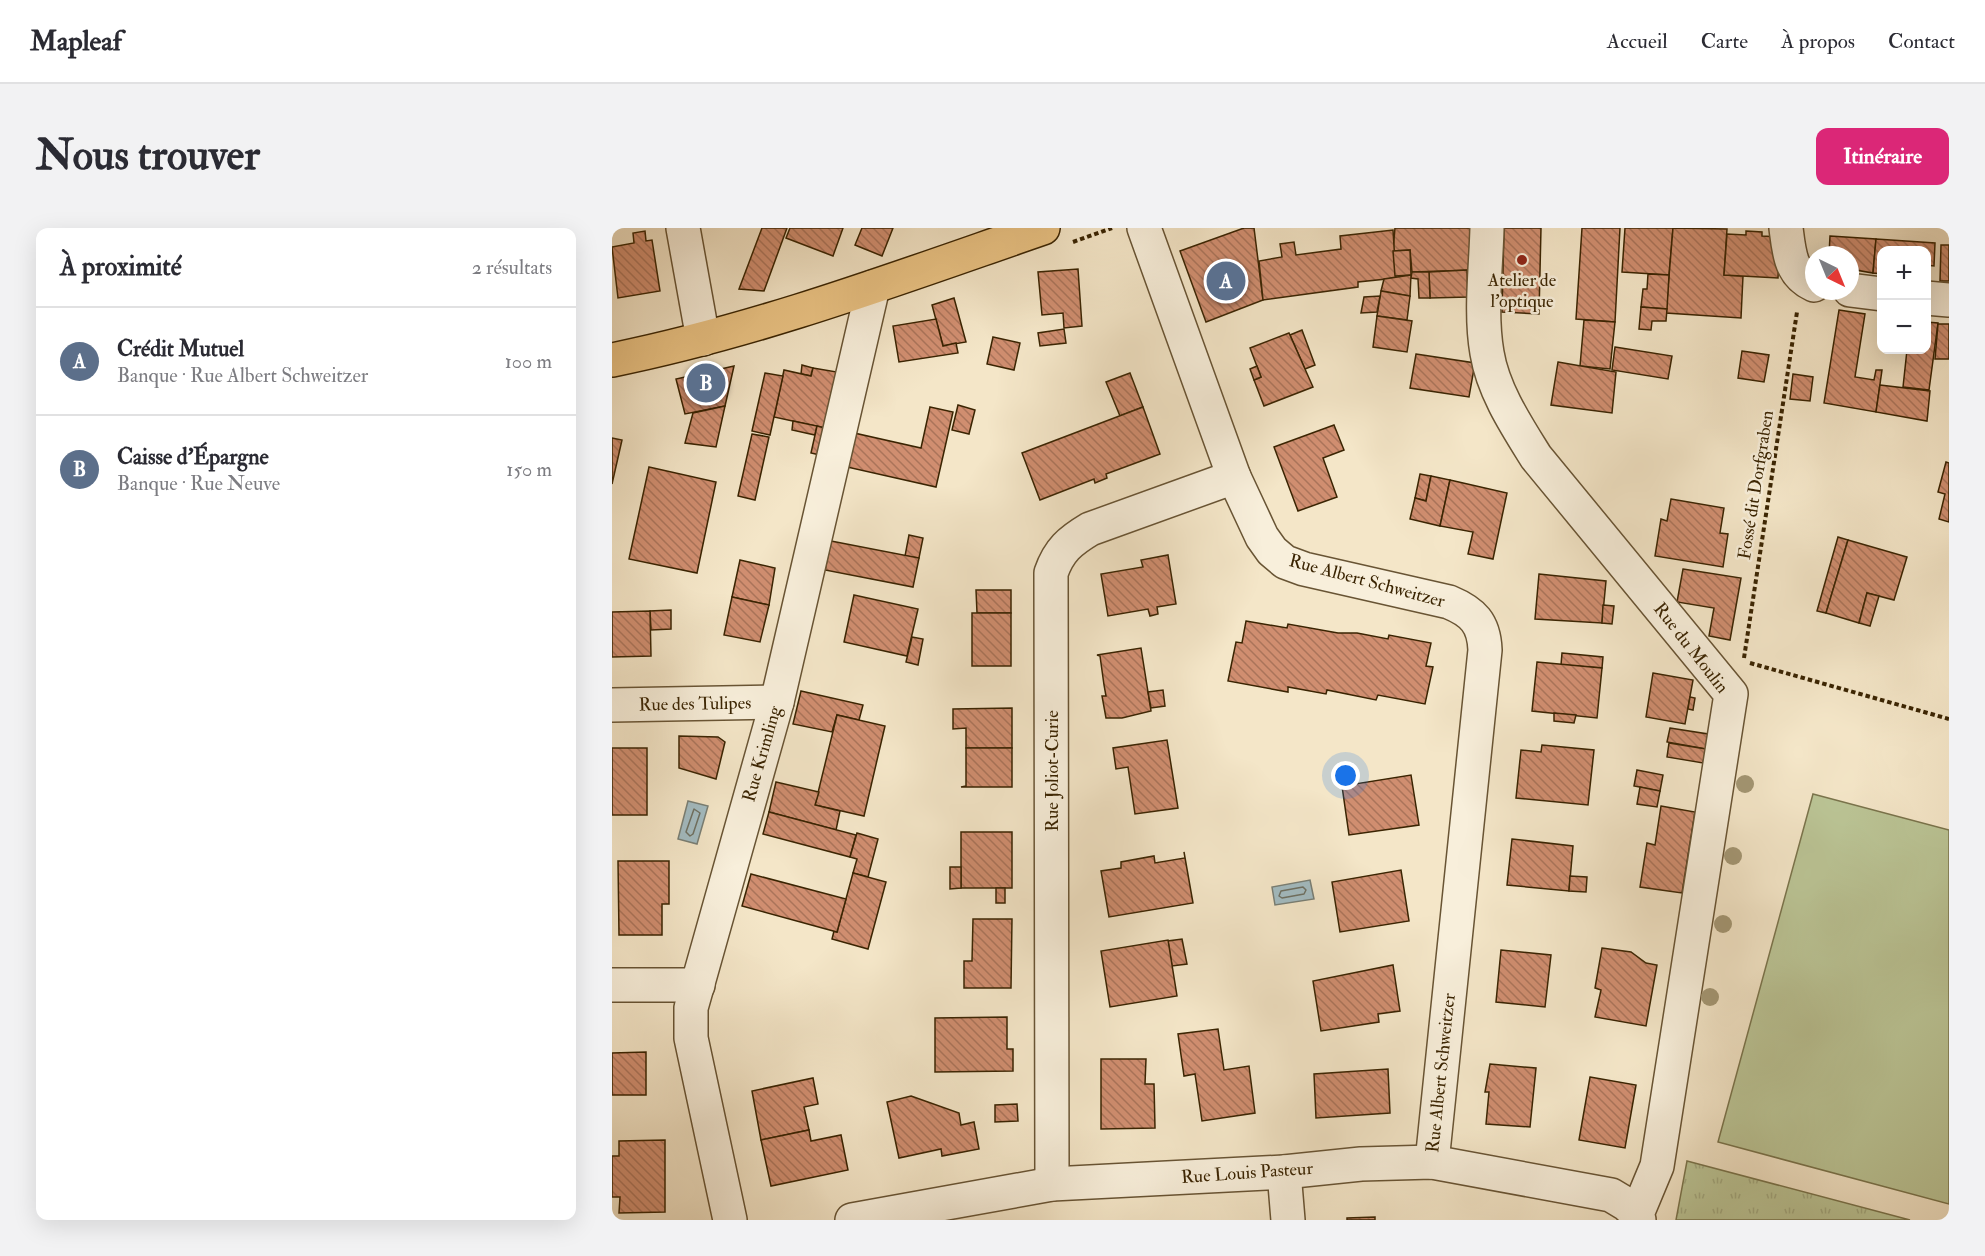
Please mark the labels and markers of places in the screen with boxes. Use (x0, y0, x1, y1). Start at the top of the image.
marker: Atelier de l'optique (1515, 253, 1529, 267)
pin: A (1206, 259, 1246, 304)
place label: Atelier de l'optique (1487, 269, 1557, 313)
pin: B (686, 360, 725, 406)

